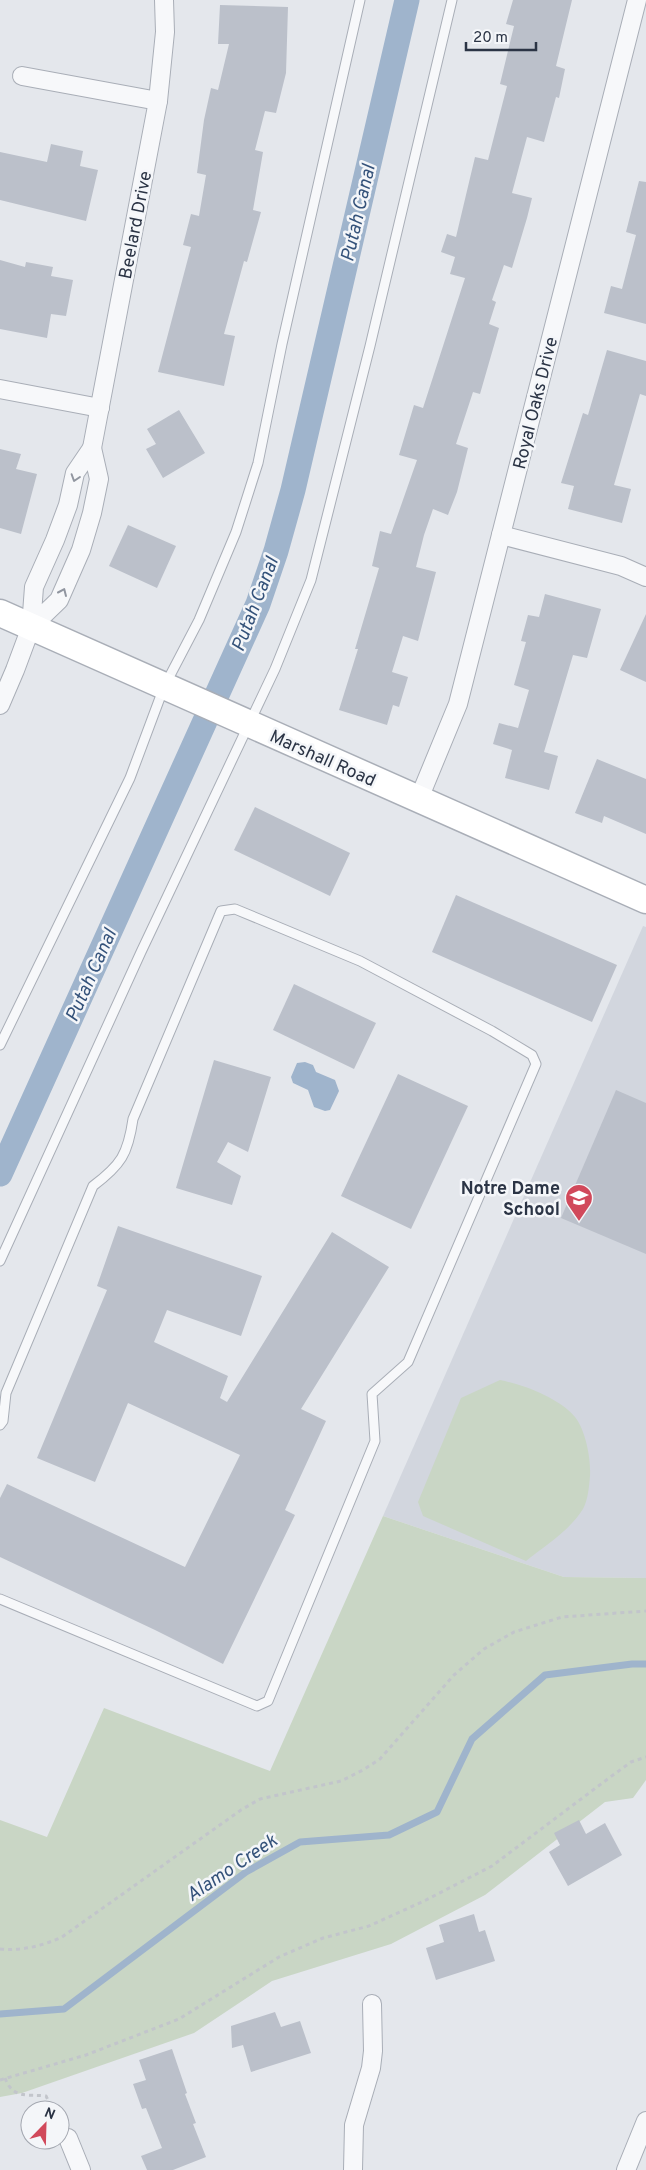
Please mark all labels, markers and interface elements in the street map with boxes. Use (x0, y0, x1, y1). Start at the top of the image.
scale bar (466, 20, 536, 52)
text: 20 m (473, 29, 508, 48)
water label: Putah Canal (336, 161, 382, 264)
street label: Beelard Drive (115, 169, 158, 281)
street label: Royal Oaks Drive (509, 335, 564, 472)
one-way arrow (70, 473, 80, 481)
water label: Putah Canal (227, 553, 285, 655)
one-way arrow (57, 588, 67, 597)
street label: Marshall Road (266, 726, 379, 793)
water label: Putah Canal (61, 925, 123, 1026)
place label: Notre Dame School (461, 1178, 560, 1222)
school or university icon: Notre Dame School (564, 1183, 594, 1222)
water label: Alamo Creek (182, 1829, 283, 1908)
north arrow (20, 2100, 70, 2150)
text: N (42, 2105, 57, 2124)

